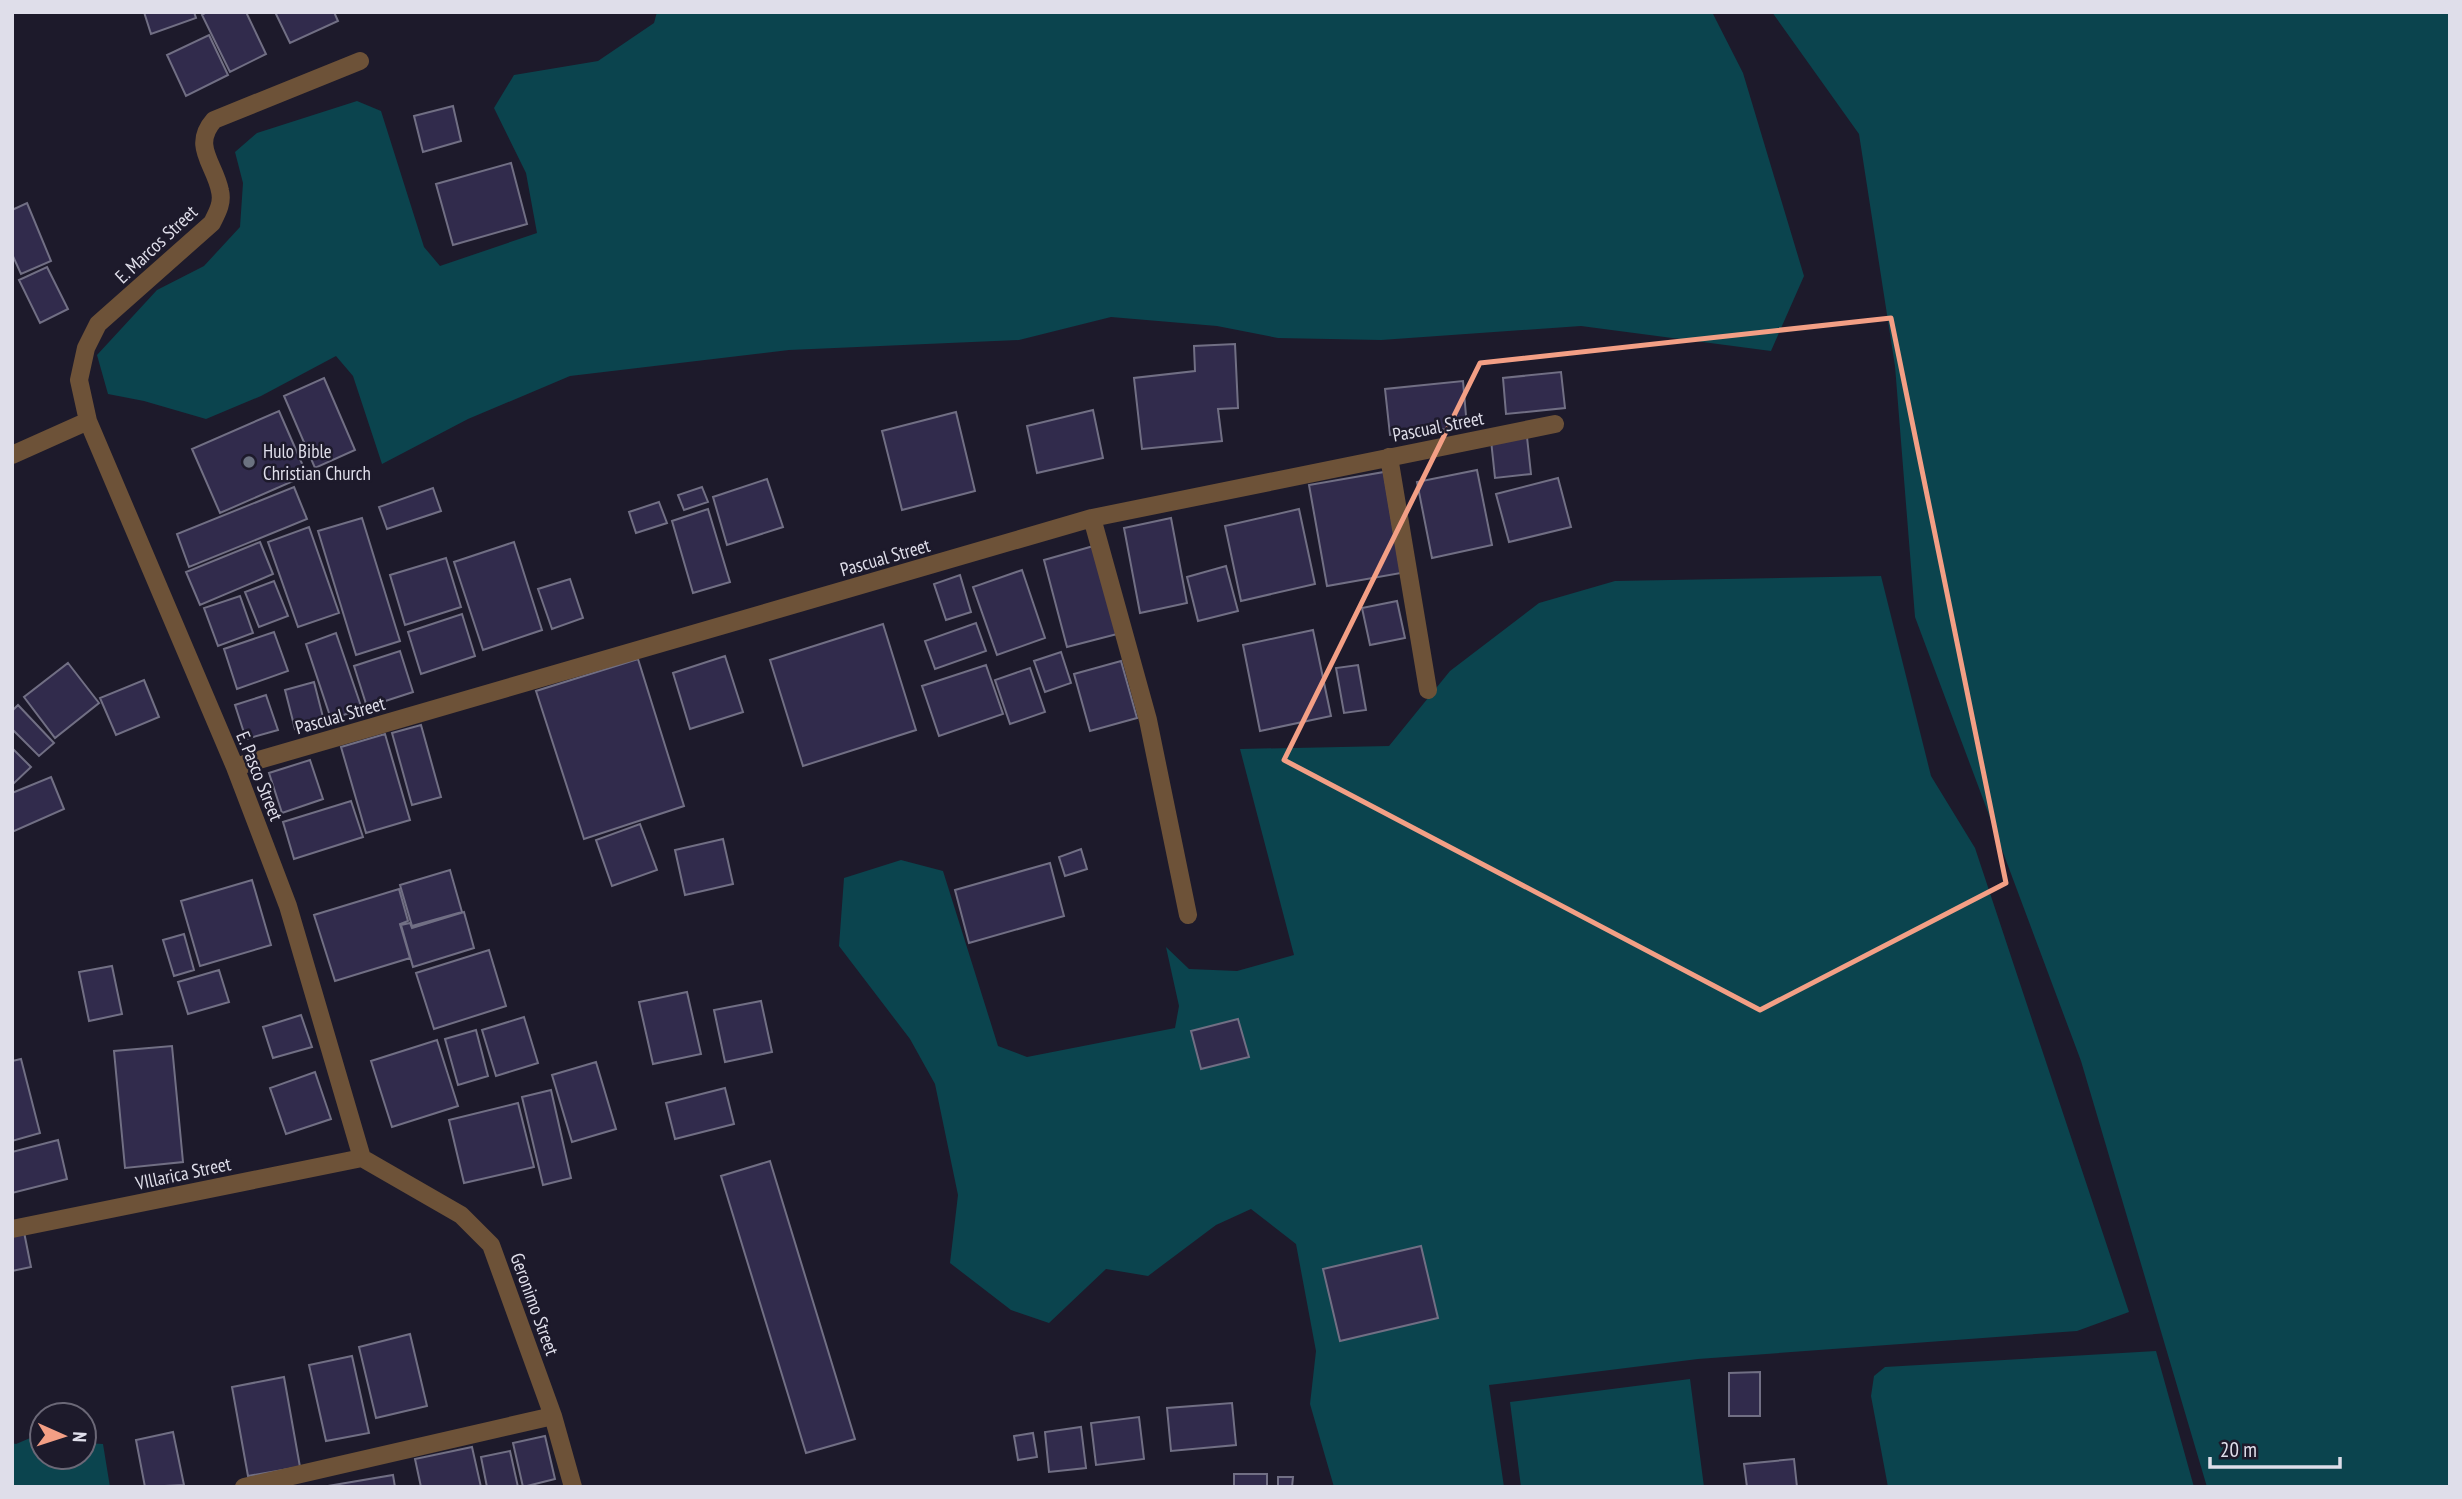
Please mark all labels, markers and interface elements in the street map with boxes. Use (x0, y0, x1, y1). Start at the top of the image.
street label: E. Marcos Street (110, 199, 203, 288)
street label: Pascual Street (1390, 405, 1486, 447)
place label: Hulo Bible Christian Church (263, 439, 371, 485)
marker: Hulo Bible Christian Church (241, 454, 257, 470)
street label: Pascual Street (837, 533, 933, 581)
street label: Pascual Street (292, 691, 388, 739)
street label: E. Pasco Street (231, 728, 289, 825)
street label: VIllarica Street (132, 1151, 234, 1195)
street label: Geronimo Street (505, 1250, 565, 1359)
north arrow (28, 1401, 98, 1471)
scale bar (2210, 1426, 2340, 1470)
text: N (68, 1431, 92, 1443)
text: 20 m (2220, 1436, 2257, 1463)

